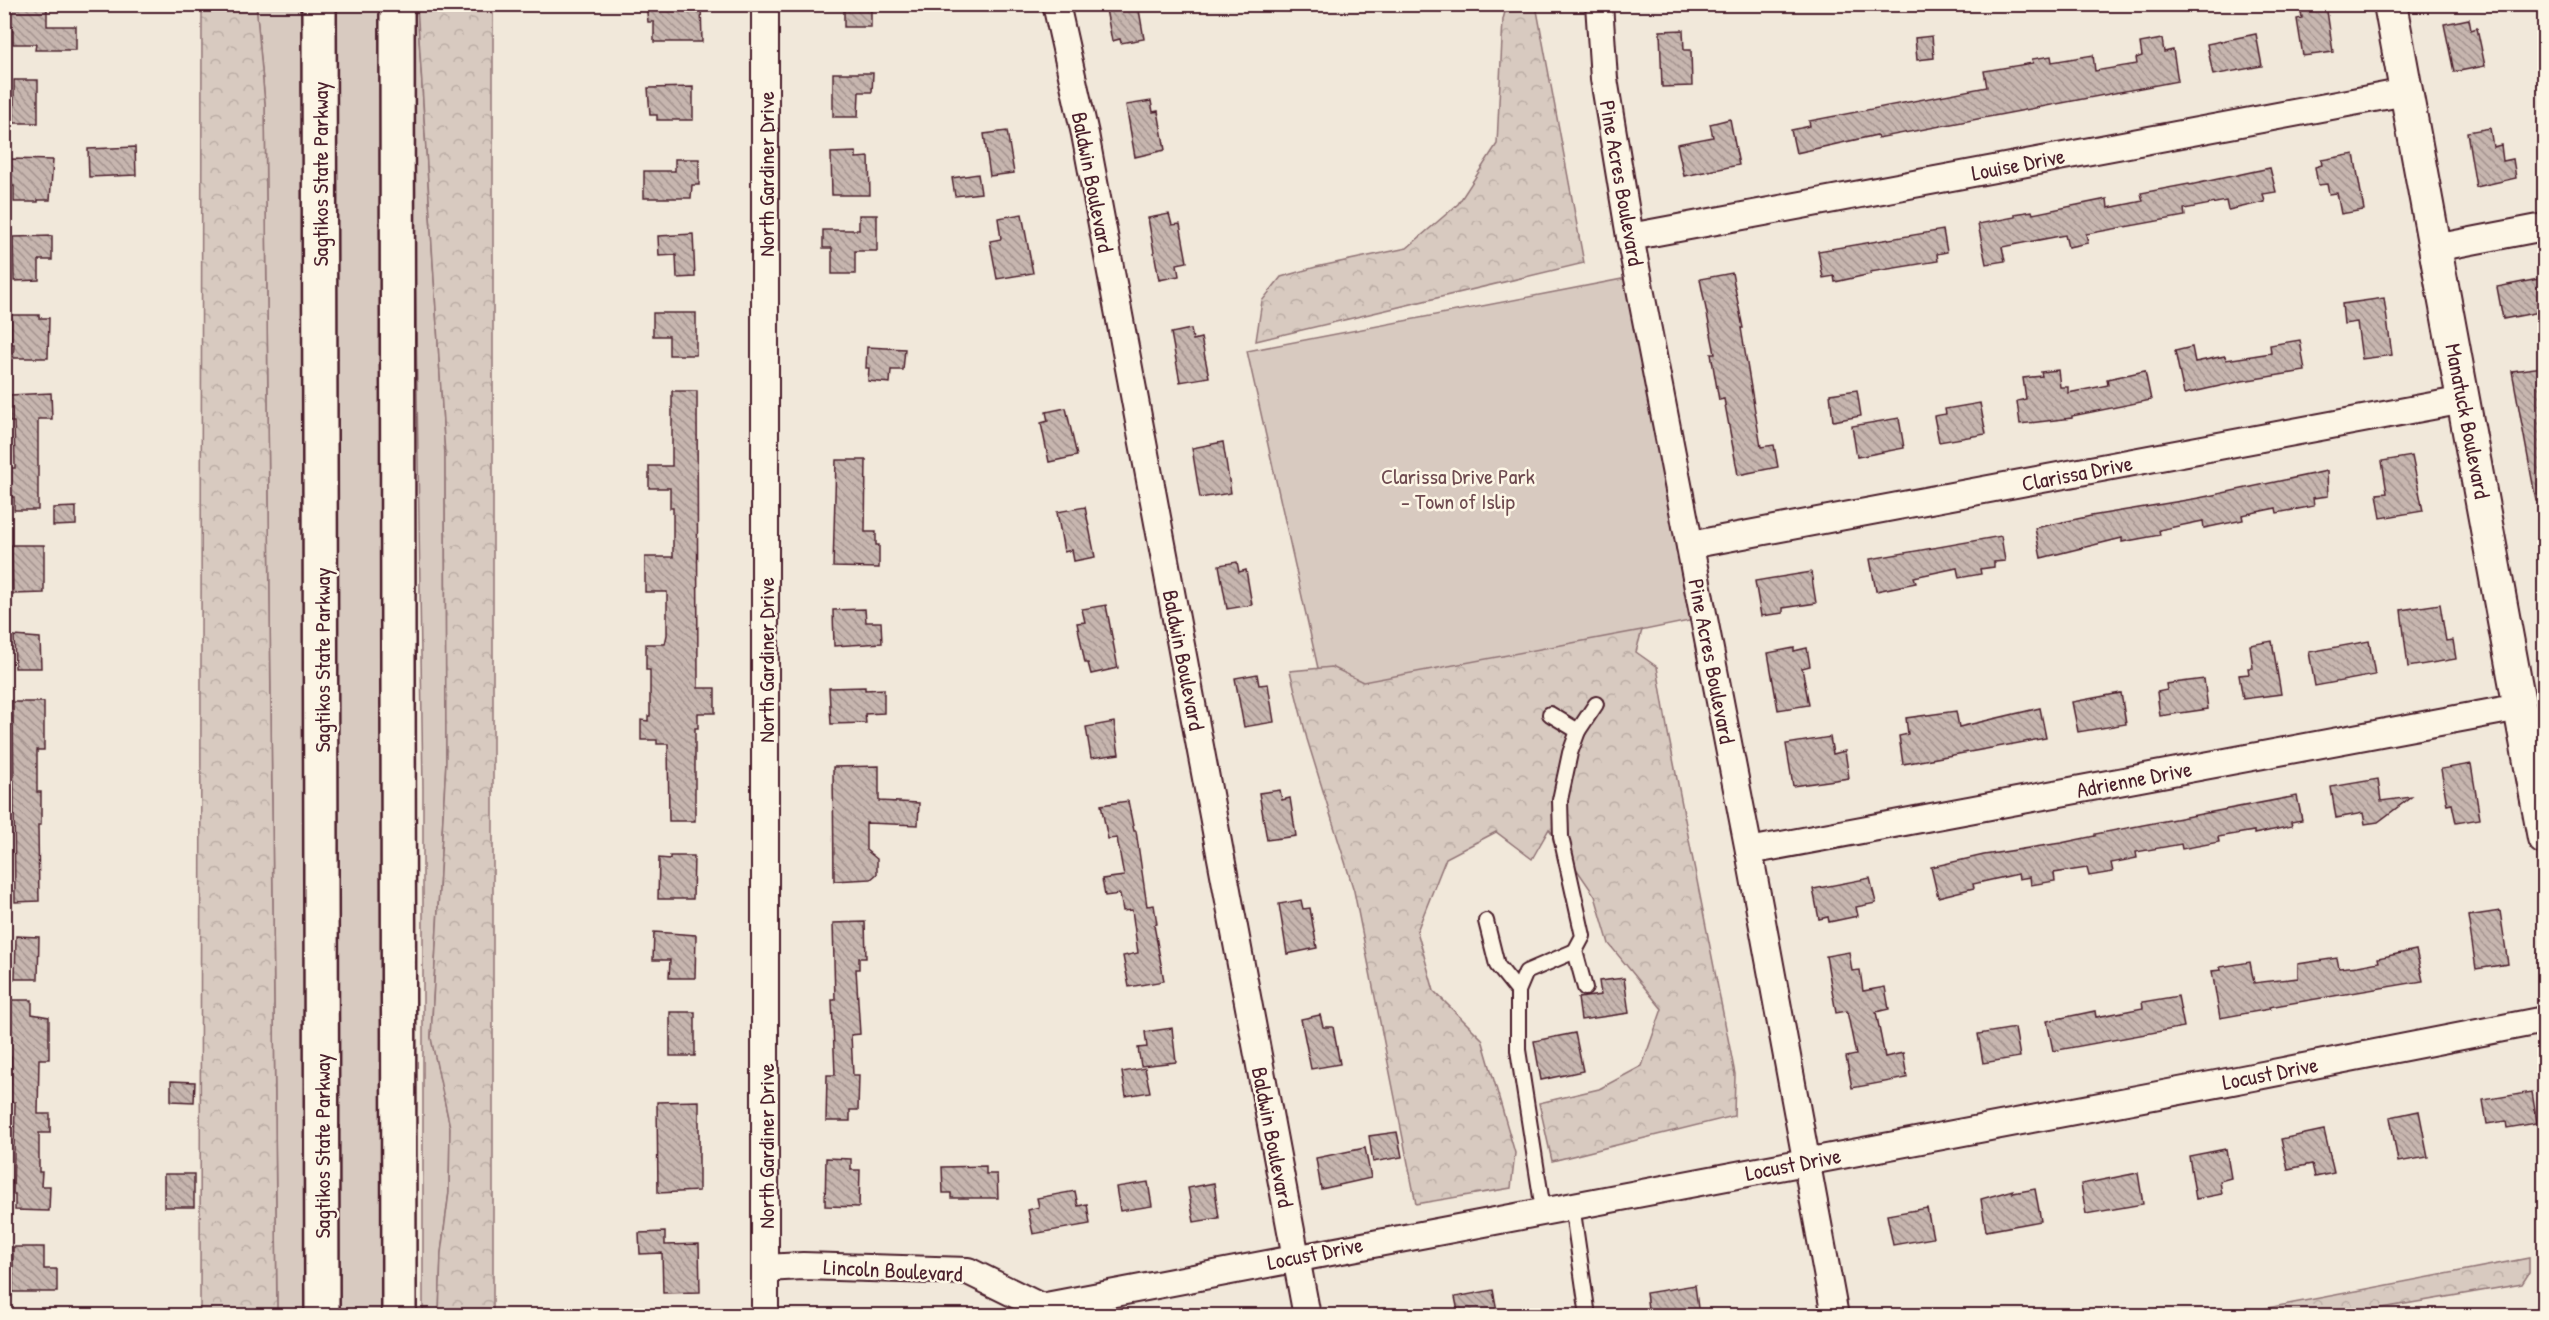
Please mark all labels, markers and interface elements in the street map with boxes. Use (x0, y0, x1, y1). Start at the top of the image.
street label: Sagtikos State Parkway (305, 81, 335, 267)
street label: North Gardiner Drive (751, 91, 781, 257)
street label: Pine Acres Boulevard (1593, 98, 1651, 268)
street label: Baldwin Boulevard (1065, 109, 1121, 255)
street label: Louise Drive (1969, 140, 2067, 188)
street label: Manatuck Boulevard (2438, 341, 2498, 501)
street label: Clarissa Drive (2019, 448, 2135, 498)
park label: Clarissa Drive Park - Town of Islip (1381, 461, 1535, 516)
street label: Sagtikos State Parkway (307, 567, 337, 753)
street label: Pine Acres Boulevard (1681, 576, 1743, 746)
street label: North Gardiner Drive (751, 577, 781, 743)
street label: Baldwin Boulevard (1156, 587, 1212, 733)
street label: Adrienne Drive (2074, 753, 2194, 805)
street label: Locust Drive (2220, 1049, 2321, 1097)
street label: Sagtikos State Parkway (307, 1053, 337, 1239)
street label: North Gardiner Drive (751, 1063, 781, 1229)
street label: Baldwin Boulevard (1245, 1064, 1301, 1210)
street label: Locust Drive (1743, 1140, 1844, 1188)
street label: Locust Drive (1265, 1229, 1366, 1277)
street label: Lincoln Boulevard (823, 1251, 964, 1289)

